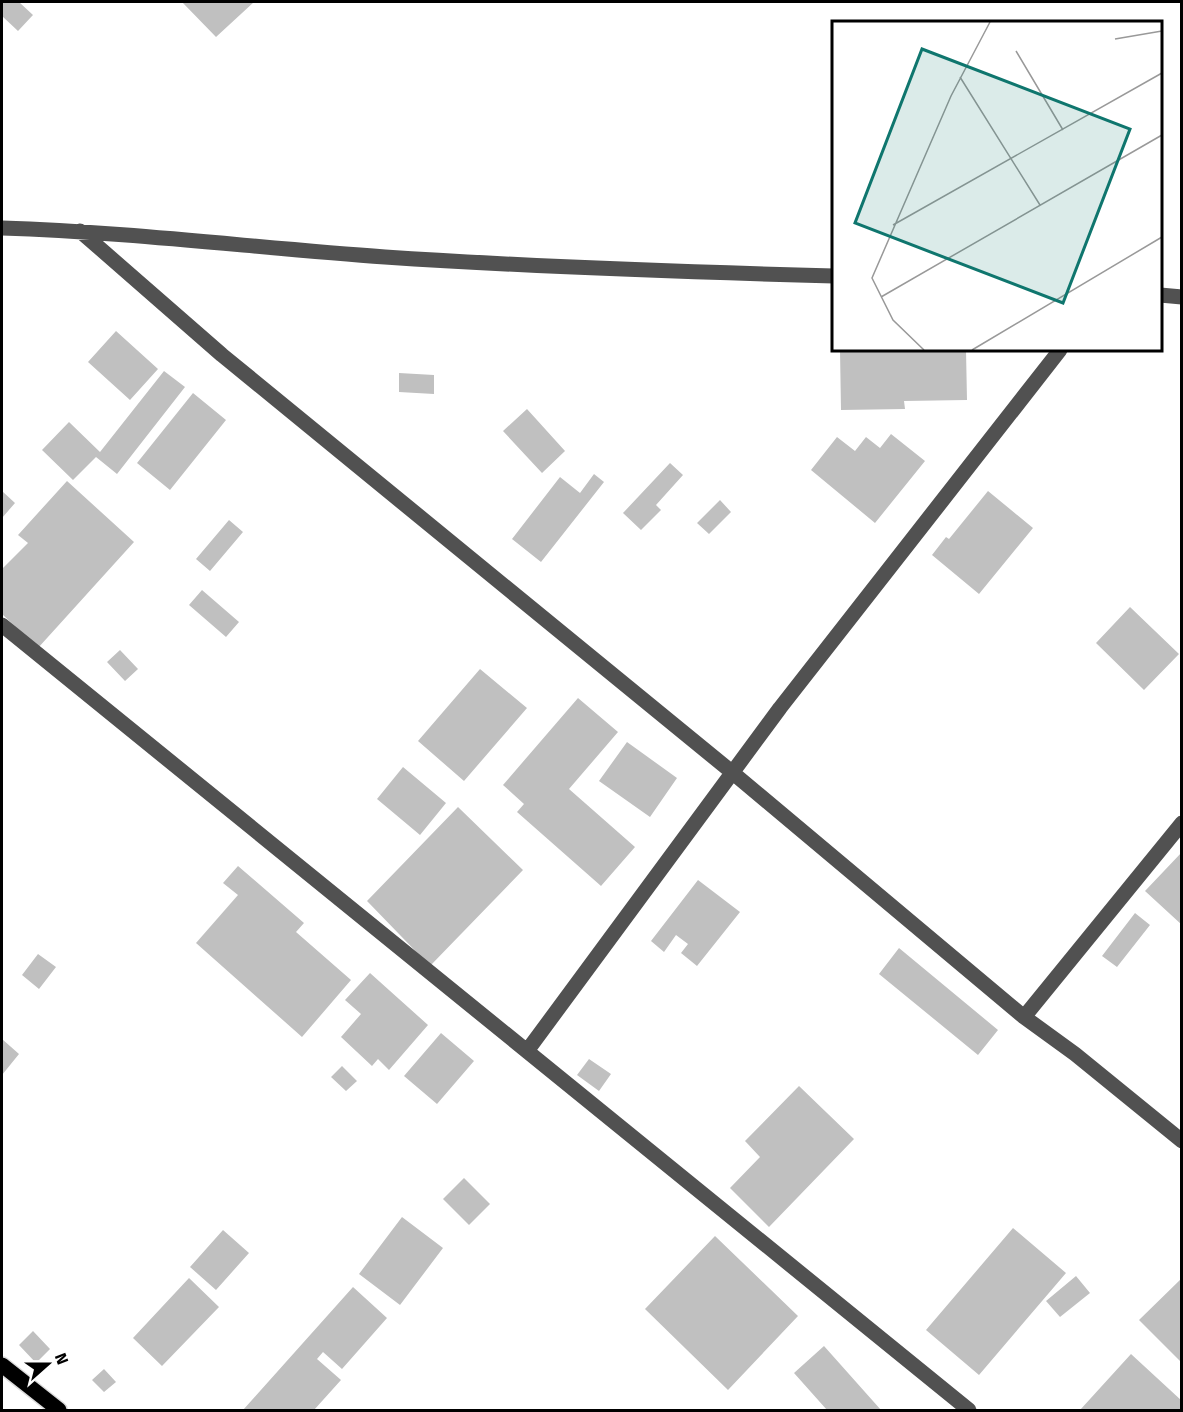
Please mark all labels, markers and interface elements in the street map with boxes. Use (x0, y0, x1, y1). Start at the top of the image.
inset map (832, 21, 1162, 351)
north arrow (18, 1334, 78, 1394)
text: N (51, 1350, 72, 1367)

